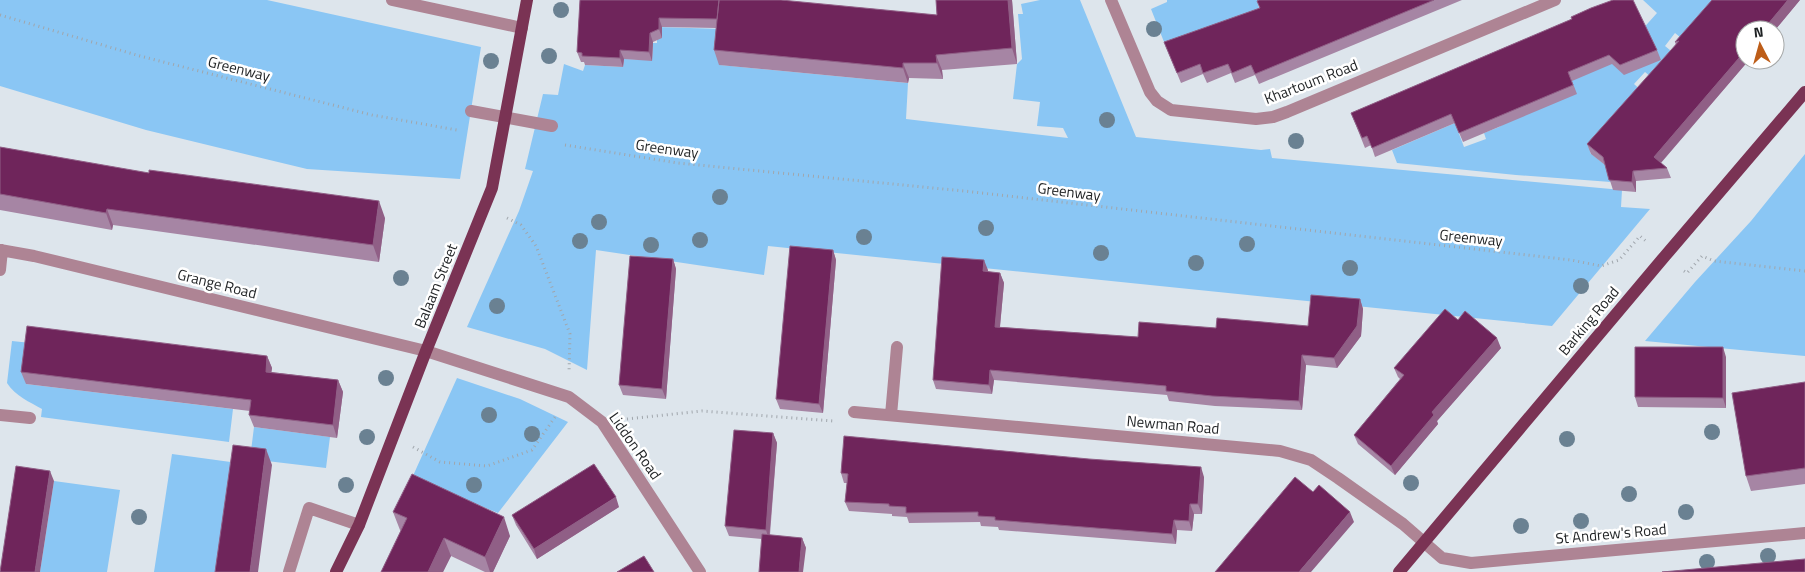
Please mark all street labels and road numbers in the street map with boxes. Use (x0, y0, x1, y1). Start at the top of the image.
street label: Greenway (206, 50, 273, 87)
street label: Khartoum Road (1261, 53, 1361, 110)
street label: Greenway (634, 133, 700, 164)
street label: Greenway (1036, 176, 1102, 207)
street label: Greenway (1438, 223, 1504, 252)
street label: Balaam Street (408, 239, 463, 332)
street label: Grange Road (175, 263, 259, 304)
street label: Barking Road (1553, 281, 1624, 360)
street label: Liddon Road (604, 407, 667, 484)
street label: Newman Road (1126, 409, 1220, 440)
street label: St Andrew's Road (1555, 517, 1667, 550)

